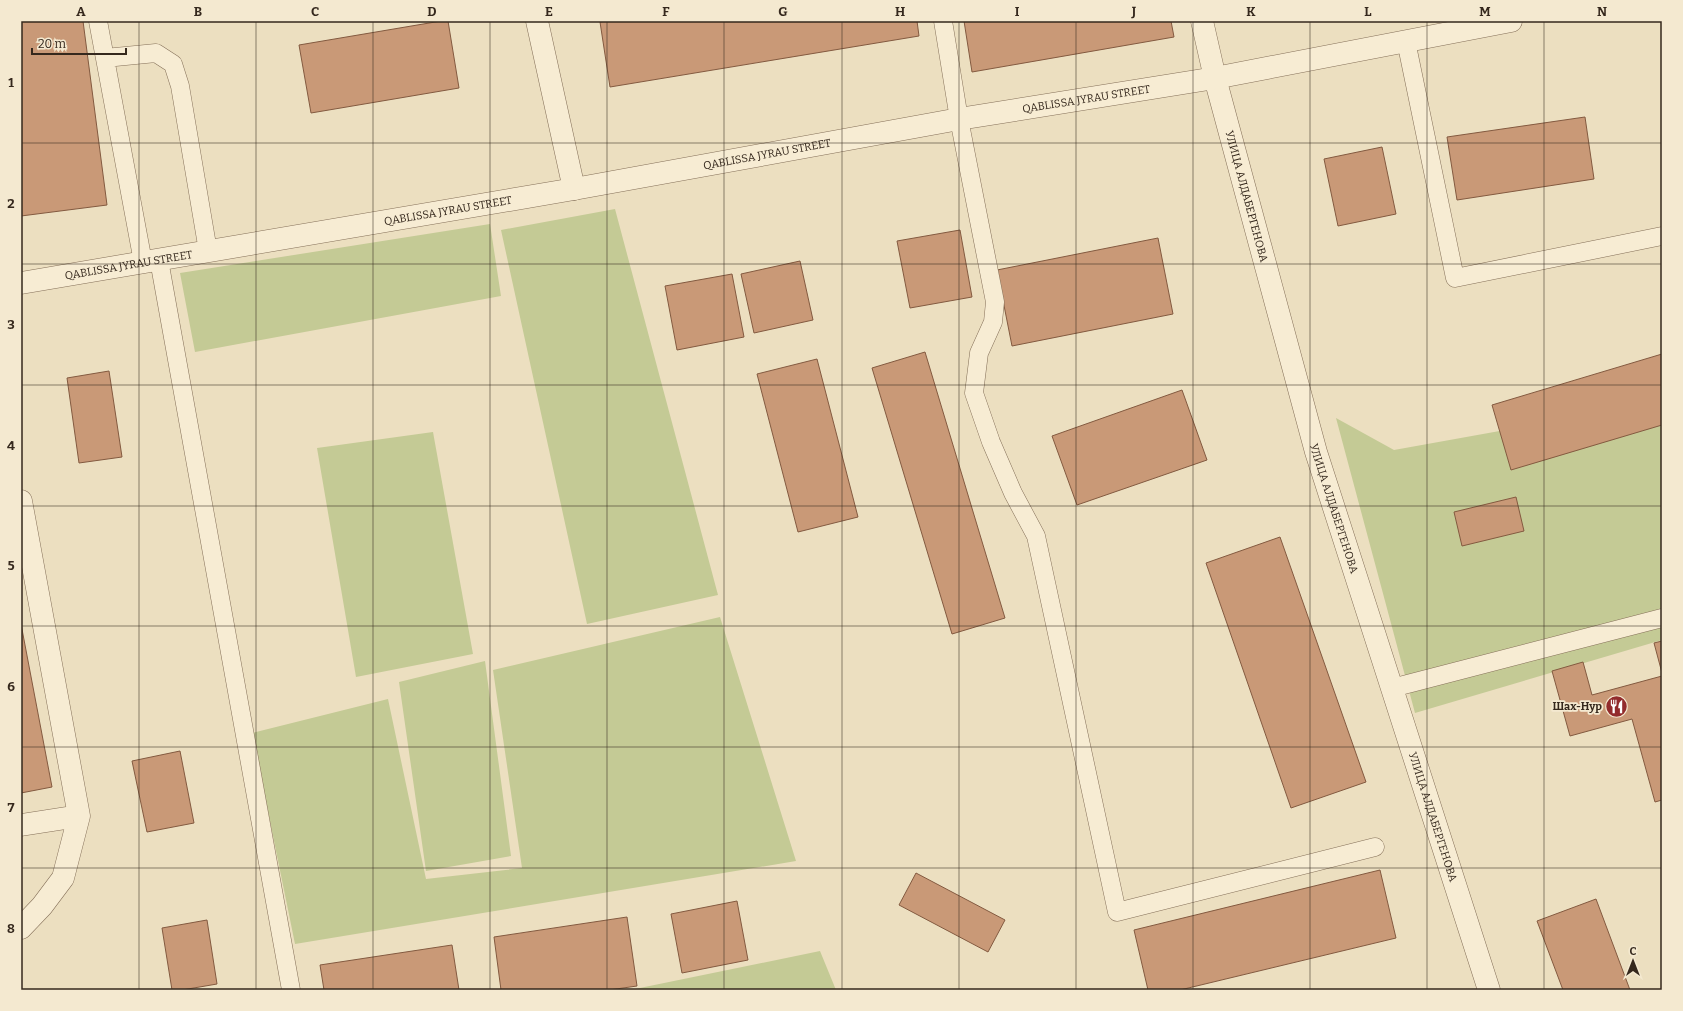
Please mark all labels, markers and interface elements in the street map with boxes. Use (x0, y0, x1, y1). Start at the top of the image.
text: A (76, 4, 86, 19)
text: B (194, 4, 202, 19)
text: C (311, 4, 319, 19)
text: D (427, 4, 437, 19)
text: E (545, 4, 553, 19)
text: F (662, 4, 670, 19)
text: G (778, 4, 788, 19)
text: H (895, 4, 905, 19)
text: I (1015, 4, 1020, 19)
text: J (1131, 4, 1137, 19)
text: K (1246, 4, 1256, 19)
text: L (1364, 4, 1372, 19)
text: M (1479, 4, 1491, 19)
text: N (1597, 4, 1607, 19)
scale bar (32, 30, 126, 56)
text: 20 m (38, 37, 67, 51)
text: 1 (8, 75, 14, 90)
street label: QABLISSA JYRAU STREET (1021, 82, 1152, 116)
street label: УЛИЦА АЛДАБЕРГЕНОВА (1223, 129, 1270, 264)
street label: QABLISSA JYRAU STREET (702, 136, 832, 172)
street label: QABLISSA JYRAU STREET (383, 194, 513, 228)
text: 2 (7, 196, 15, 211)
street label: QABLISSA JYRAU STREET (64, 248, 194, 282)
text: 3 (7, 317, 15, 332)
text: 4 (7, 438, 15, 453)
street label: УЛИЦА АЛДАБЕРГЕНОВА (1307, 442, 1361, 575)
text: 5 (7, 558, 15, 573)
text: 6 (7, 679, 15, 694)
restaurant icon: Шах-Нур (1604, 693, 1630, 719)
place label: Шах-Нур (1553, 700, 1602, 713)
street label: УЛИЦА АЛДАБЕРГЕНОВА (1406, 750, 1460, 884)
text: 7 (8, 800, 15, 815)
text: 8 (7, 921, 15, 936)
north arrow (1613, 941, 1653, 981)
text: С (1630, 945, 1637, 958)

